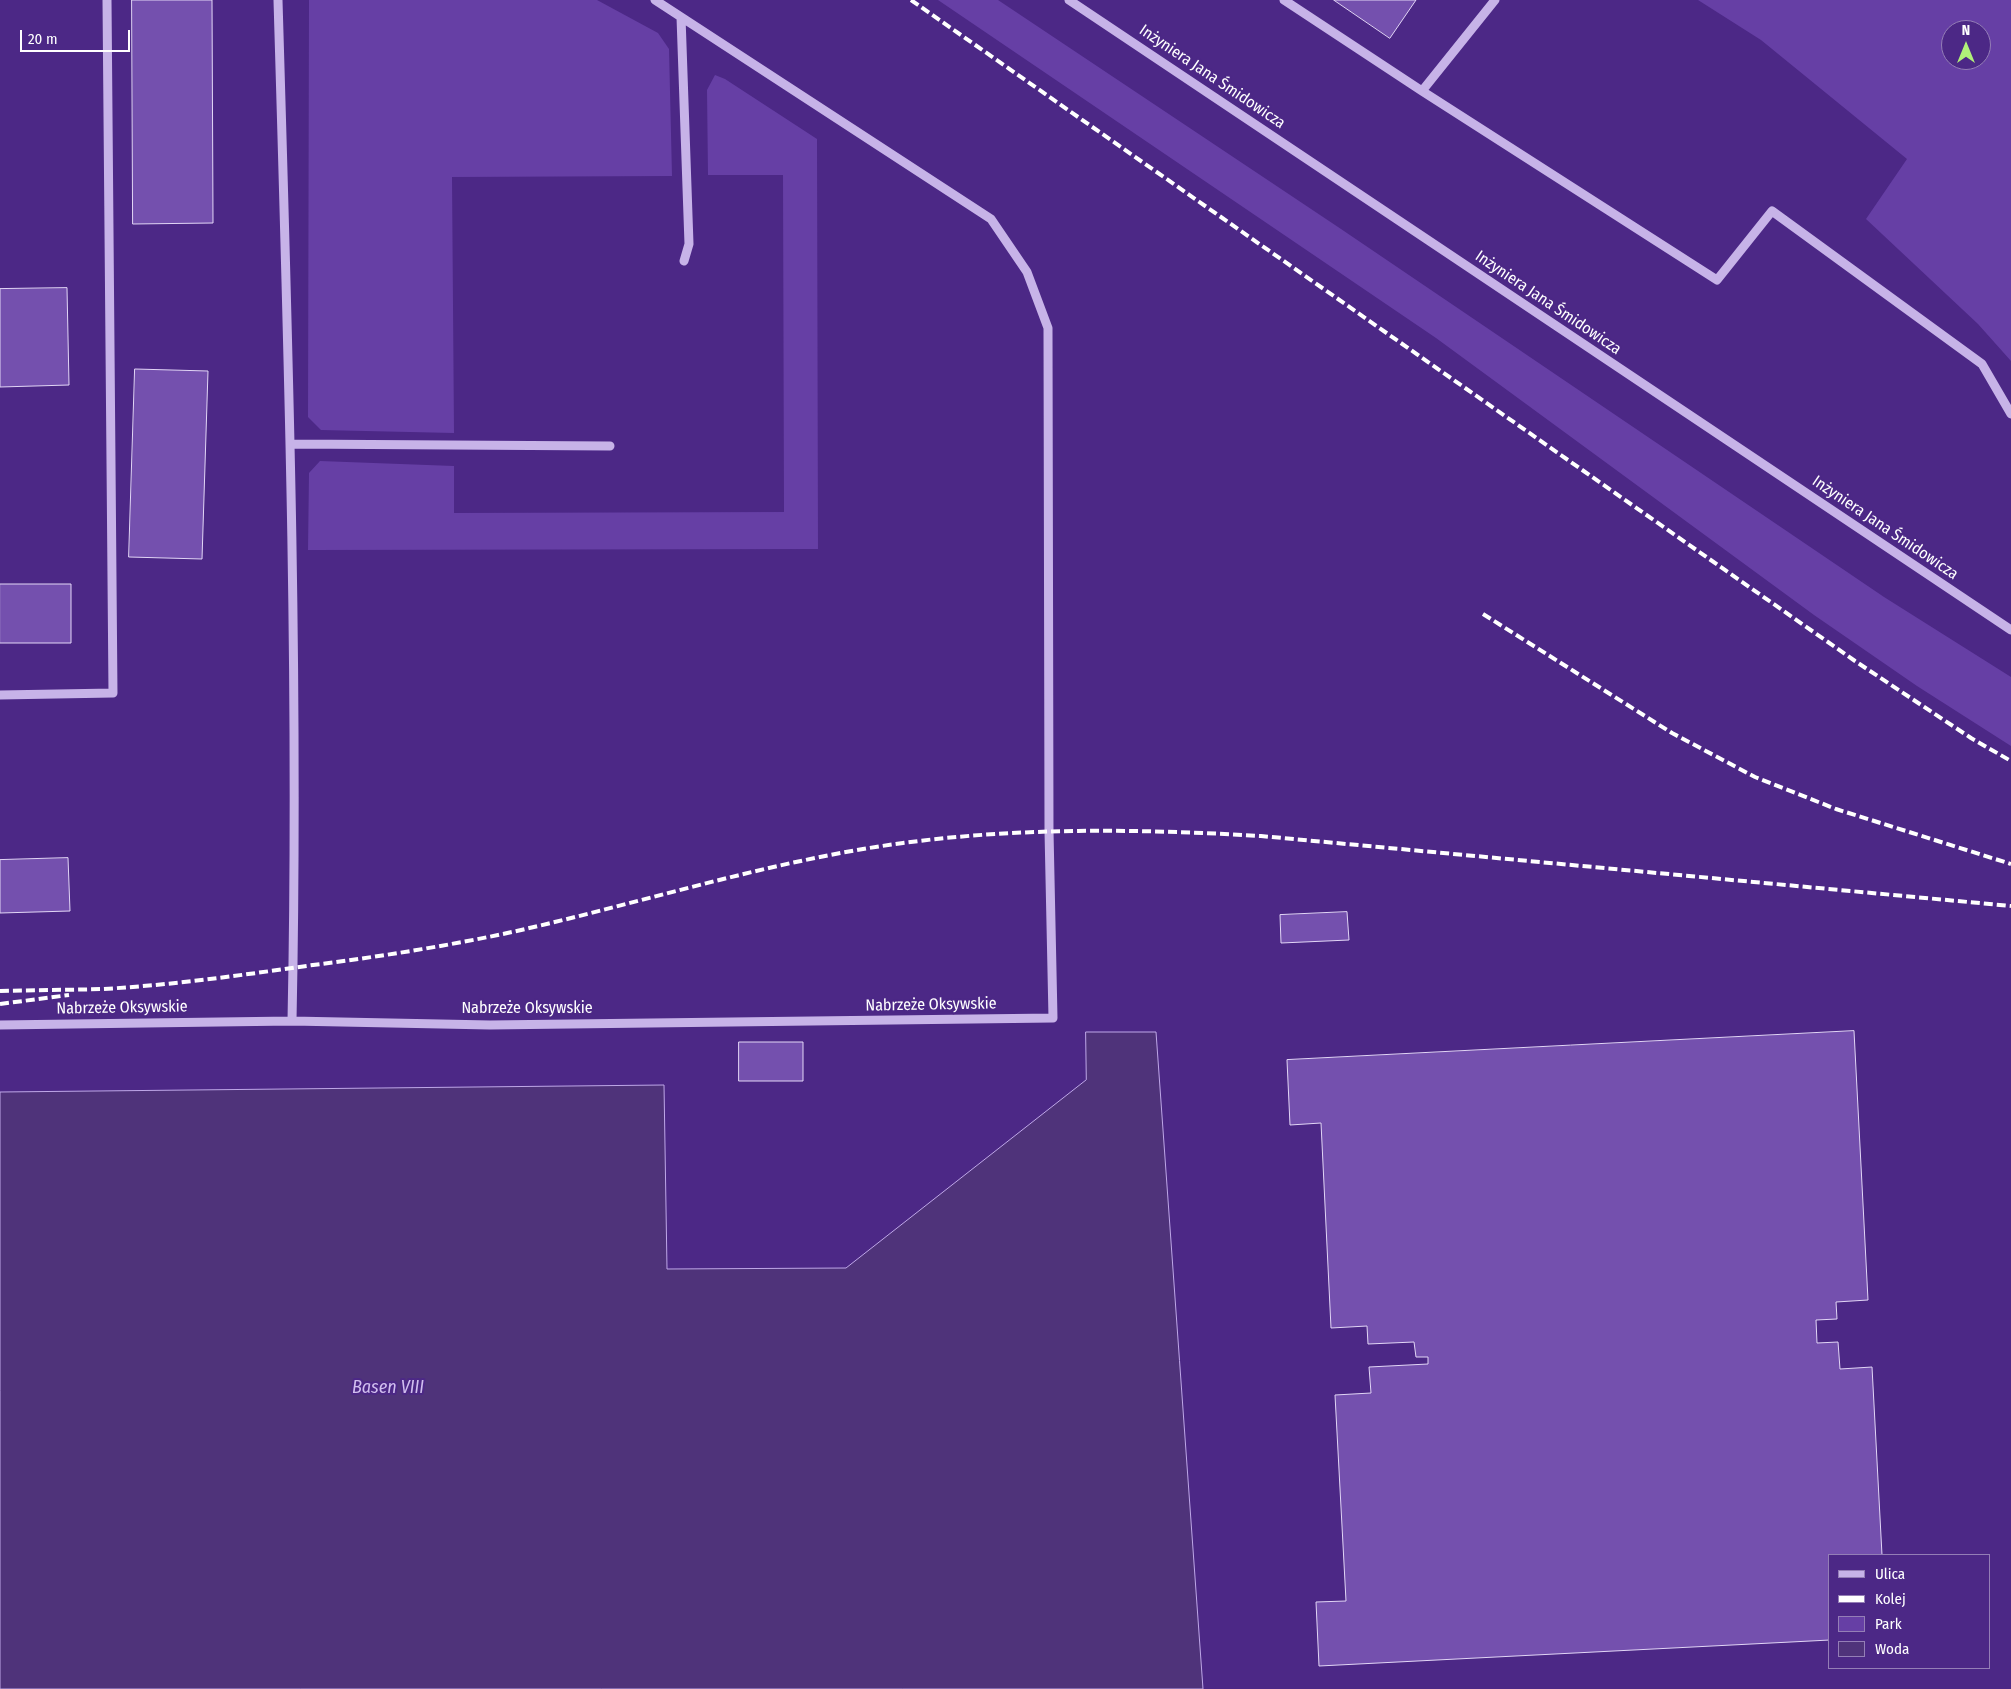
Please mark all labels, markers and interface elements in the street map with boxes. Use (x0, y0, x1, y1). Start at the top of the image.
scale bar (22, 20, 132, 52)
north arrow (1941, 20, 1991, 70)
street label: Inżyniera Jana Śmidowicza (1135, 21, 1289, 133)
text: N (1962, 22, 1970, 39)
text: 20 m (28, 30, 58, 48)
street label: Inżyniera Jana Śmidowicza (1471, 247, 1625, 359)
street label: Inżyniera Jana Śmidowicza (1808, 472, 1962, 584)
street label: Nabrzeże Oksywskie (865, 994, 997, 1016)
street label: Nabrzeże Oksywskie (56, 997, 188, 1019)
street label: Nabrzeże Oksywskie (461, 999, 593, 1019)
water label: Basen VIII (352, 1377, 424, 1399)
legend (1828, 1554, 1991, 1669)
text: Ulica (1875, 1565, 1905, 1583)
text: Kolej (1875, 1590, 1906, 1608)
text: Park (1875, 1615, 1902, 1633)
text: Woda (1875, 1640, 1909, 1658)

